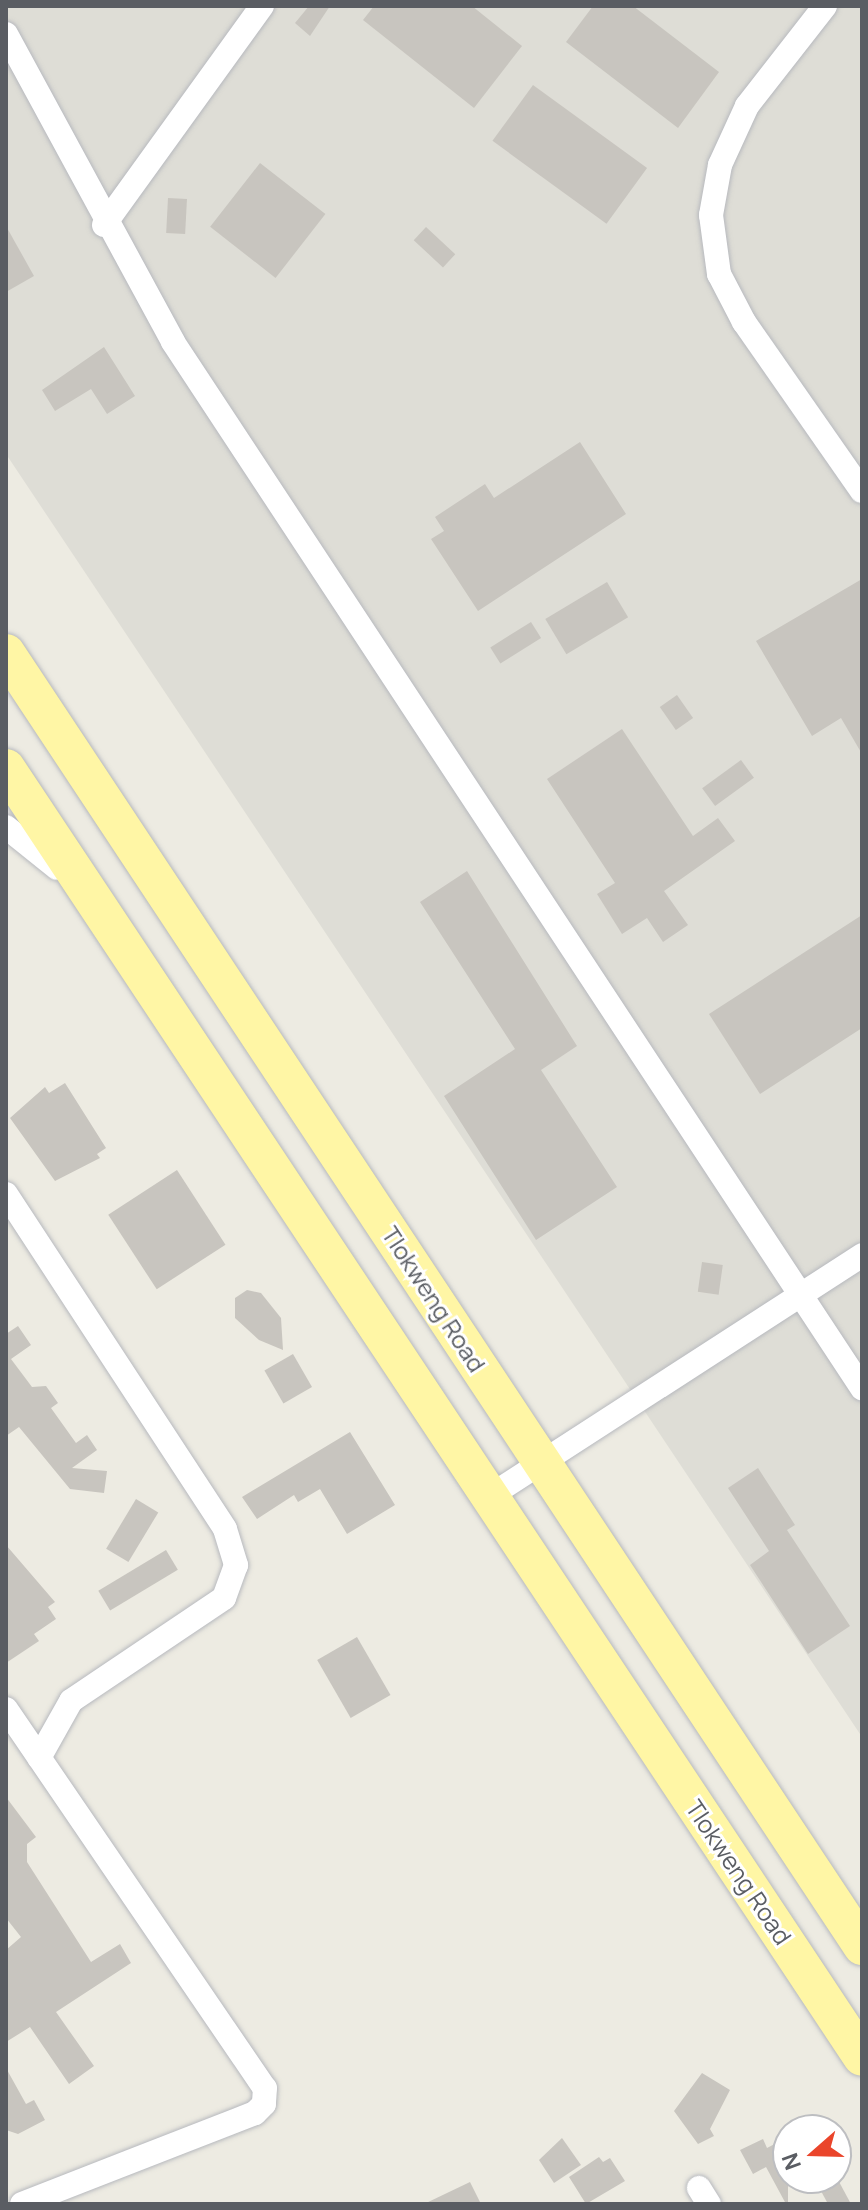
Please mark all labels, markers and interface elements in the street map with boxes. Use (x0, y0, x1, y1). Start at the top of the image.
street label: Tlokweng Road (376, 1221, 492, 1377)
street label: Tlokweng Road (680, 1794, 798, 1950)
north arrow (772, 2114, 852, 2194)
text: N (775, 2149, 808, 2174)

